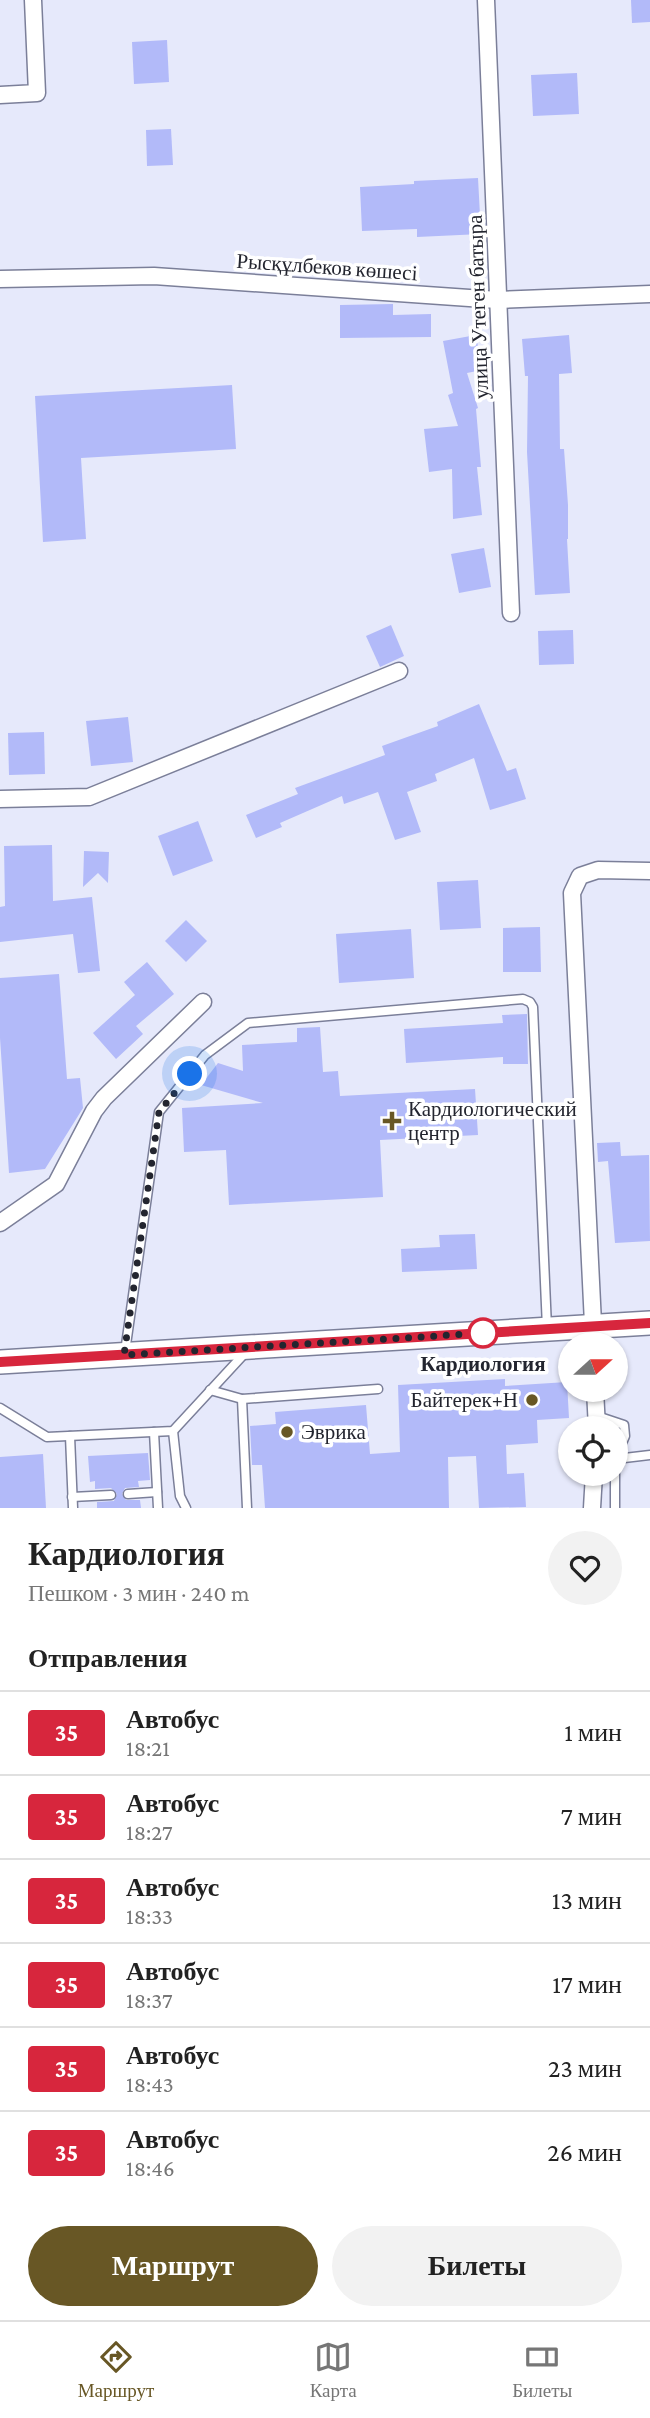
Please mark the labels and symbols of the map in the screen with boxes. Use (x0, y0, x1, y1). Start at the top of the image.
street label: улица Утеген батыра (463, 214, 493, 400)
street label: Рысқұлбеков көшесі (236, 249, 418, 285)
your location (172, 1056, 207, 1091)
place label: Кардиологический центр (408, 1097, 577, 1145)
marker: Кардиологический центр (382, 1111, 402, 1131)
marker: Кардиология (468, 1318, 498, 1348)
north arrow (558, 1332, 628, 1402)
place label: Кардиология (420, 1352, 546, 1376)
place label: Байтерек+Н (411, 1388, 518, 1412)
marker: Байтерек+Н (524, 1392, 540, 1408)
place label: Эврика (301, 1420, 366, 1444)
marker: Эврика (279, 1424, 295, 1440)

